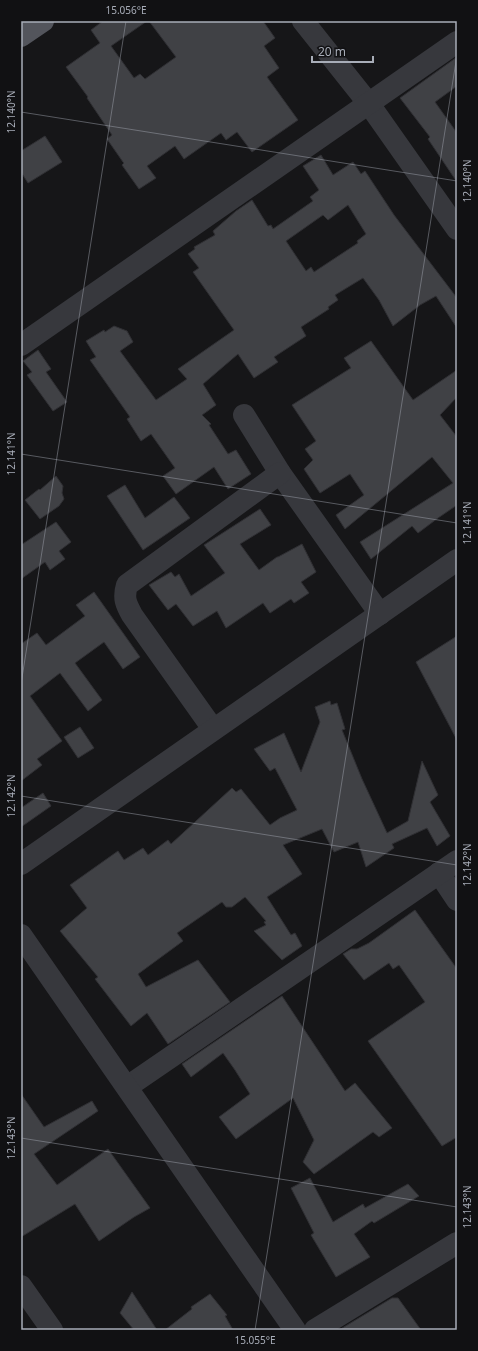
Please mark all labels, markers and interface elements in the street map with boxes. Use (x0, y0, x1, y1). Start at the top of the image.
text: 15.056°E (105, 3, 147, 17)
scale bar (312, 38, 373, 64)
text: 20 m (318, 43, 346, 60)
text: 12.140°N (4, 90, 18, 134)
text: 12.140°N (460, 159, 474, 203)
text: 12.141°N (4, 432, 18, 476)
text: 12.141°N (460, 501, 474, 545)
text: 12.142°N (4, 774, 18, 818)
text: 12.142°N (460, 843, 474, 887)
text: 12.143°N (4, 1116, 18, 1160)
text: 12.143°N (460, 1185, 474, 1229)
text: 15.055°E (234, 1333, 276, 1347)

